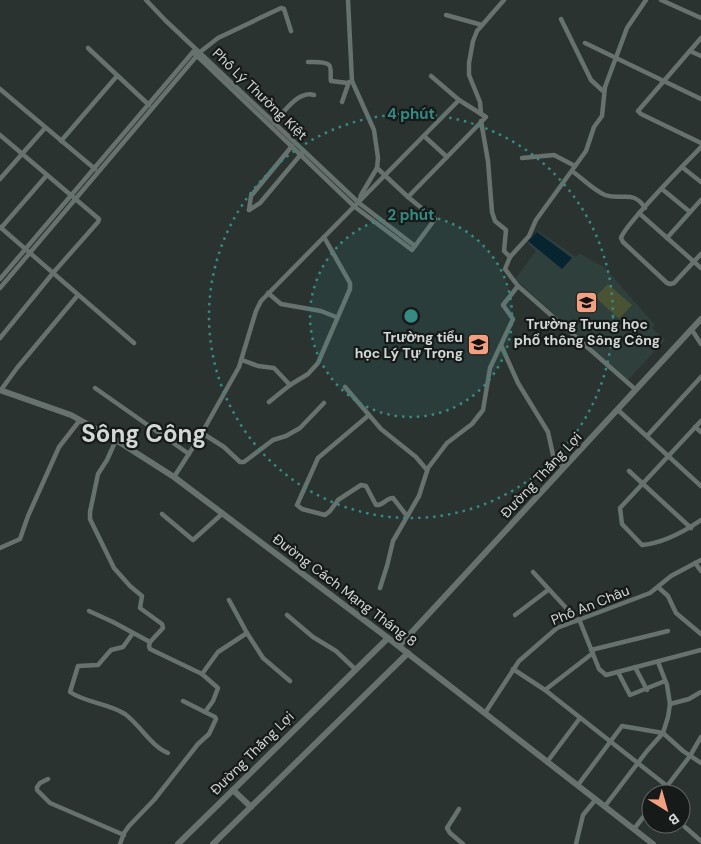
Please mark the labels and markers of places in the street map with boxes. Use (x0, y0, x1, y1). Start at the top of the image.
school or university icon: Trường Trung học phổ thông Sông Công (575, 290, 599, 314)
centre of rings (402, 307, 420, 325)
place label: Trường Trung học phổ thông Sông Công (514, 315, 660, 349)
place label: Trường tiểu học Lý Tự Trọng (355, 328, 463, 362)
school or university icon: Trường tiểu học Lý Tự Trọng (467, 333, 491, 357)

